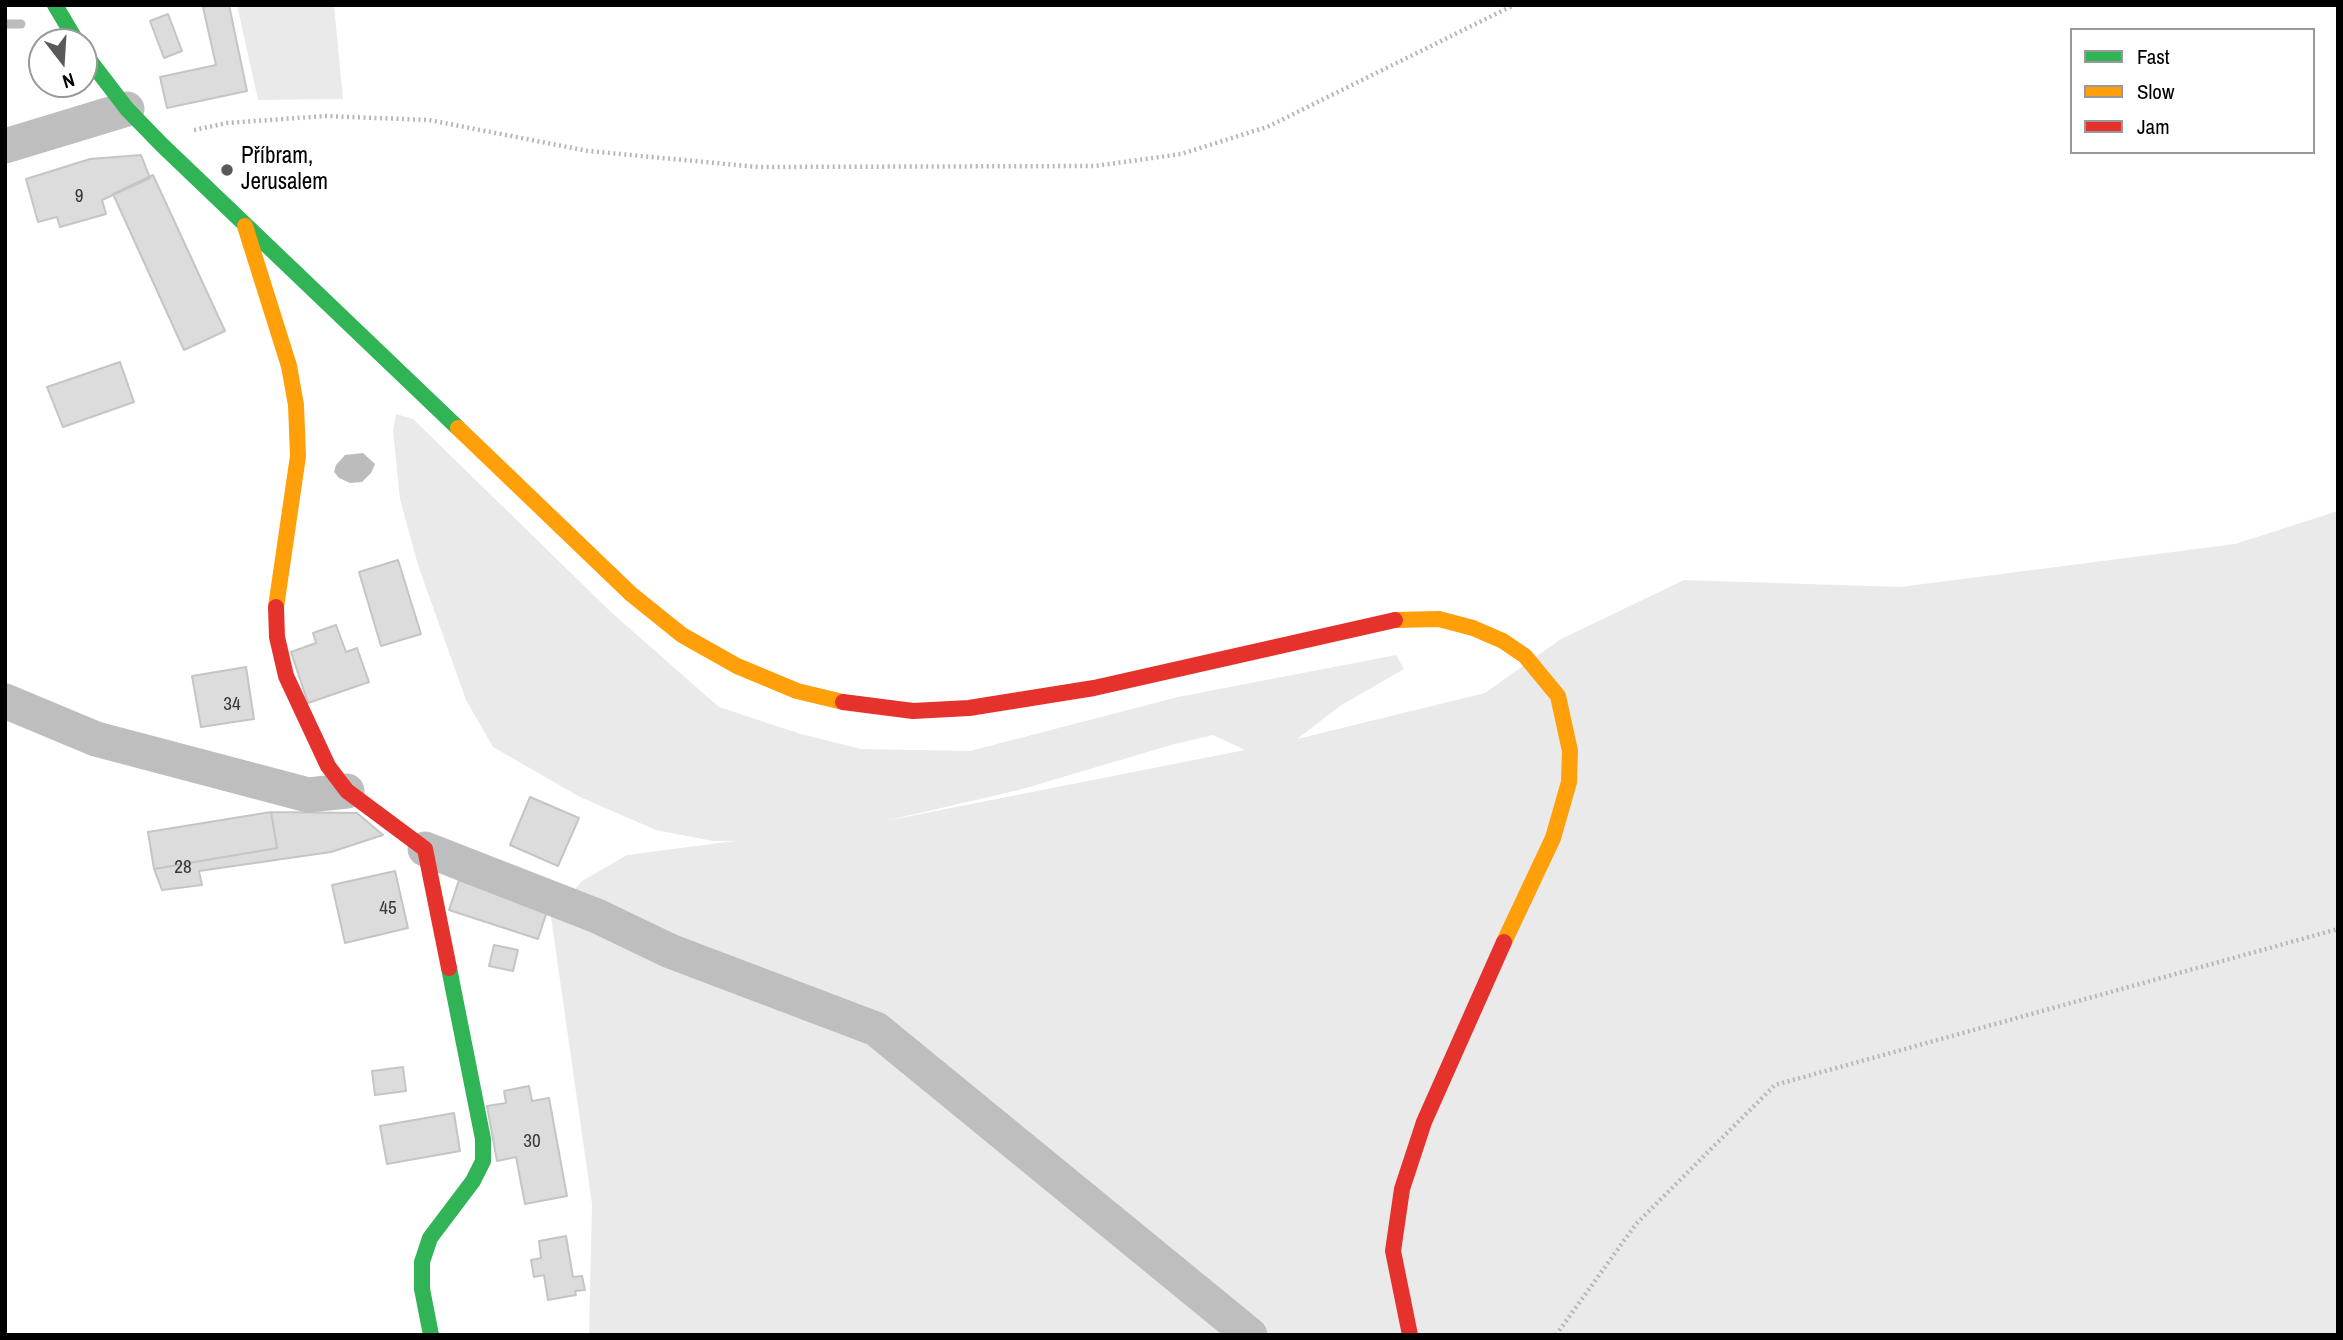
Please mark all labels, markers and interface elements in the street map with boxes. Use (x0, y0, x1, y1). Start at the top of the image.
north arrow (28, 28, 98, 98)
legend (2070, 28, 2315, 154)
text: Fast (2137, 42, 2170, 71)
text: N (59, 67, 78, 95)
text: Slow (2137, 77, 2174, 106)
text: Jam (2137, 112, 2170, 141)
place label: Příbram, Jerusalem (241, 143, 328, 197)
marker: Příbram, Jerusalem (219, 162, 235, 178)
house number: 9 (75, 186, 83, 208)
house number: 34 (223, 694, 241, 716)
house number: 28 (174, 857, 192, 879)
house number: 45 (379, 898, 397, 920)
house number: 30 (523, 1131, 541, 1153)

